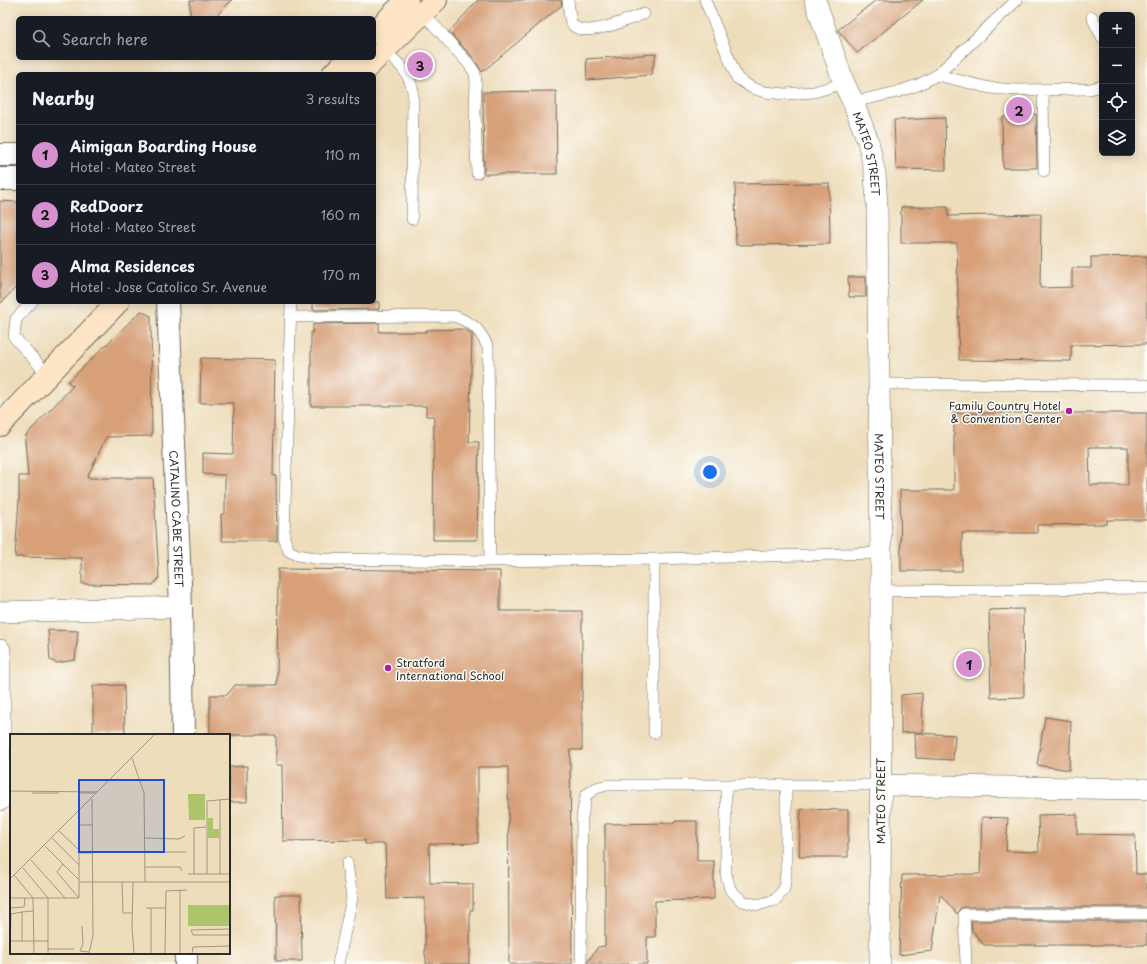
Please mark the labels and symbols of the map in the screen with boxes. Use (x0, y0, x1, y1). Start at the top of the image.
pin: 3 (407, 50, 433, 80)
pin: 2 (1006, 95, 1032, 125)
street label: MATEO STREET (849, 109, 885, 197)
place label: Family Country Hotel & Convention Center (949, 397, 1062, 427)
marker: Family Country Hotel & Convention Center (1064, 406, 1074, 416)
street label: MATEO STREET (871, 433, 889, 520)
street label: CATALINO CABE STREET (166, 450, 189, 588)
your location (700, 462, 720, 482)
pin: 1 (956, 649, 982, 679)
place label: Stratford International School (396, 654, 504, 684)
marker: Stratford International School (383, 663, 393, 673)
inset map (10, 734, 230, 954)
street label: MATEO STREET (872, 757, 889, 844)

